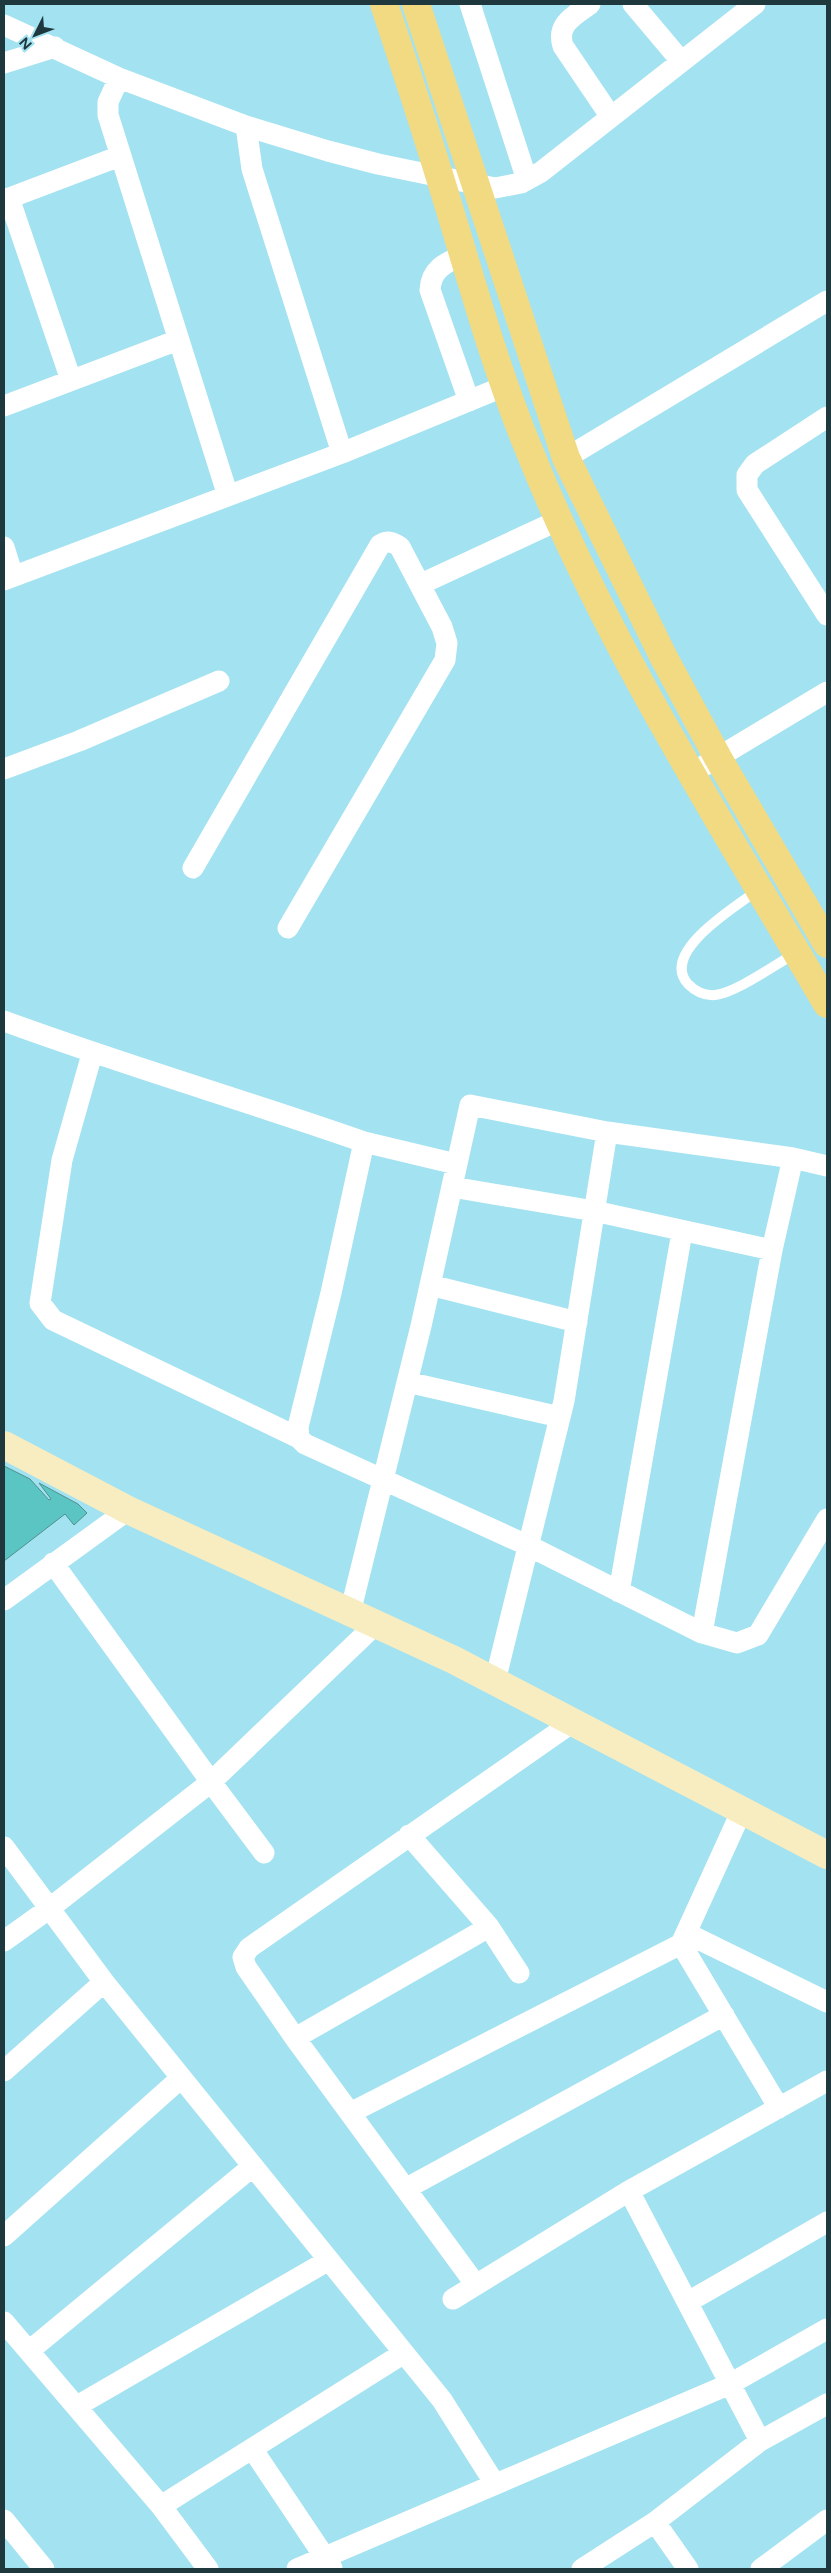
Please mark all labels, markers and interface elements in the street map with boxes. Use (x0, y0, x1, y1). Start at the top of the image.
north arrow (10, 10, 60, 60)
text: N (16, 34, 36, 53)

